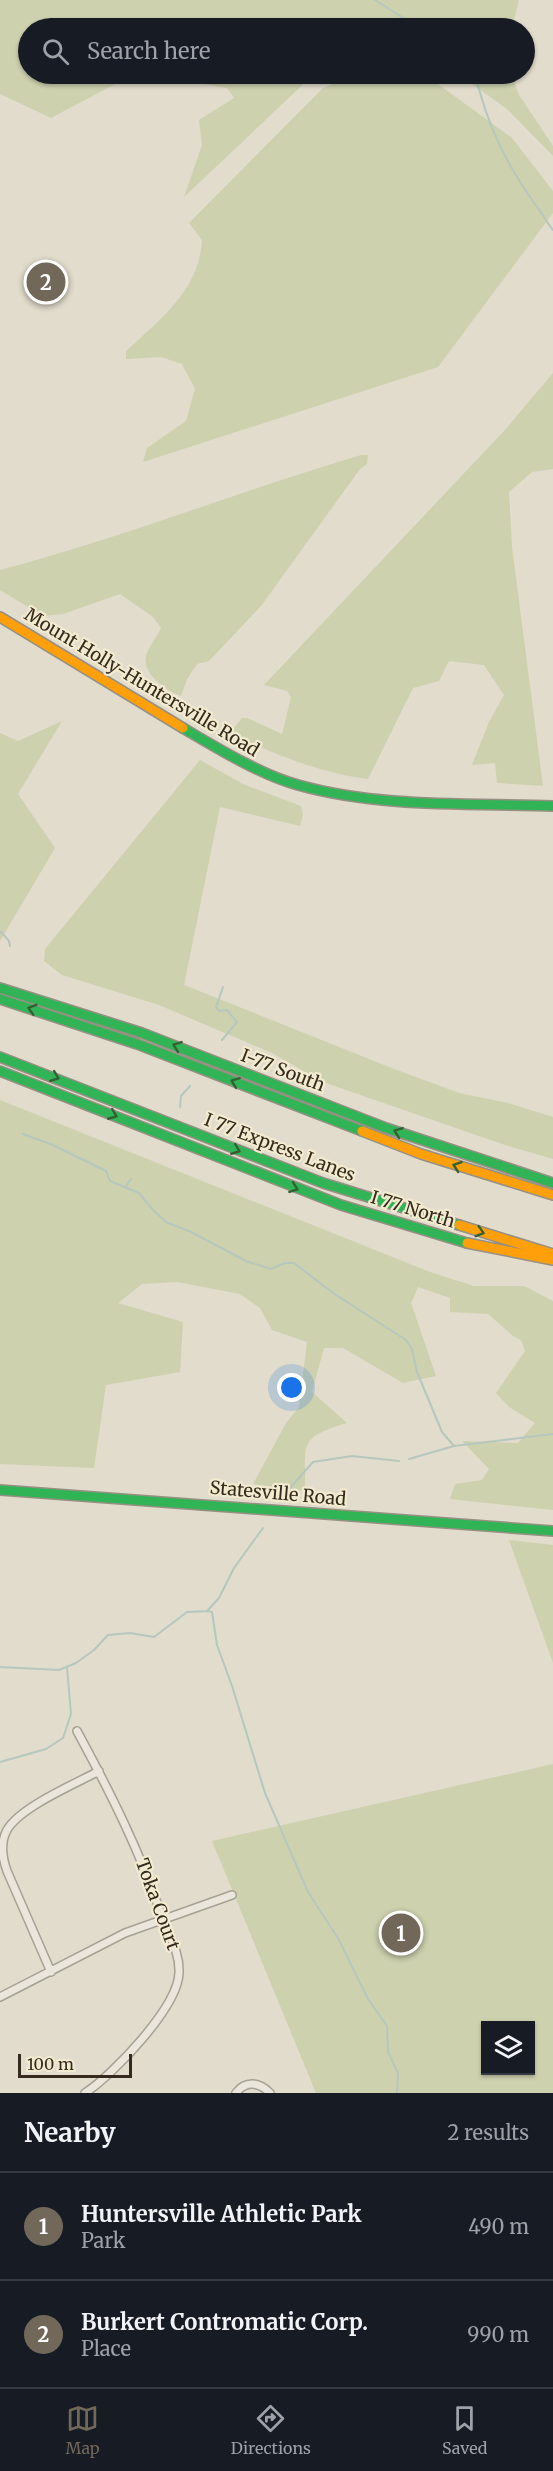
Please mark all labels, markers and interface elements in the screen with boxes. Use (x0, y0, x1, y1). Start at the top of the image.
search box (18, 18, 535, 84)
icon: search (39, 35, 72, 68)
text: Search here (87, 37, 210, 65)
pin: 2 (26, 260, 66, 304)
street label: Mount Holly-Huntersville Road (20, 603, 264, 761)
one-way arrow (27, 1003, 38, 1016)
one-way arrow (172, 1041, 183, 1054)
street label: I-77 South (238, 1043, 328, 1097)
one-way arrow (49, 1070, 60, 1083)
one-way arrow (230, 1077, 241, 1089)
one-way arrow (107, 1108, 118, 1120)
street label: I 77 Express Lanes (201, 1108, 359, 1186)
one-way arrow (393, 1127, 404, 1140)
one-way arrow (230, 1142, 241, 1155)
one-way arrow (452, 1161, 463, 1174)
one-way arrow (288, 1180, 299, 1193)
street label: I 77 North (368, 1185, 458, 1233)
one-way arrow (474, 1225, 485, 1237)
your location (277, 1373, 306, 1402)
street label: Statesville Road (209, 1476, 347, 1510)
street label: Toka Court (131, 1855, 185, 1953)
pin: 1 (382, 1910, 420, 1956)
map controls (481, 2021, 535, 2075)
button: layers (481, 2021, 535, 2075)
scale bar (18, 2051, 132, 2078)
text: 100 m (27, 2054, 74, 2074)
text: Nearby (24, 2116, 116, 2149)
text: 2 results (447, 2120, 529, 2145)
text: Huntersville Athletic Park (81, 2200, 361, 2228)
text: 1 (39, 2214, 48, 2239)
text: 490 m (468, 2214, 529, 2239)
text: Park (81, 2228, 125, 2253)
text: Burkert Contromatic Corp. (81, 2308, 368, 2336)
text: 2 (38, 2322, 49, 2347)
text: 990 m (467, 2322, 529, 2347)
text: Place (81, 2336, 131, 2361)
tab: Map (66, 2402, 100, 2458)
tab: Directions (231, 2402, 311, 2458)
tab: Saved (442, 2402, 487, 2458)

